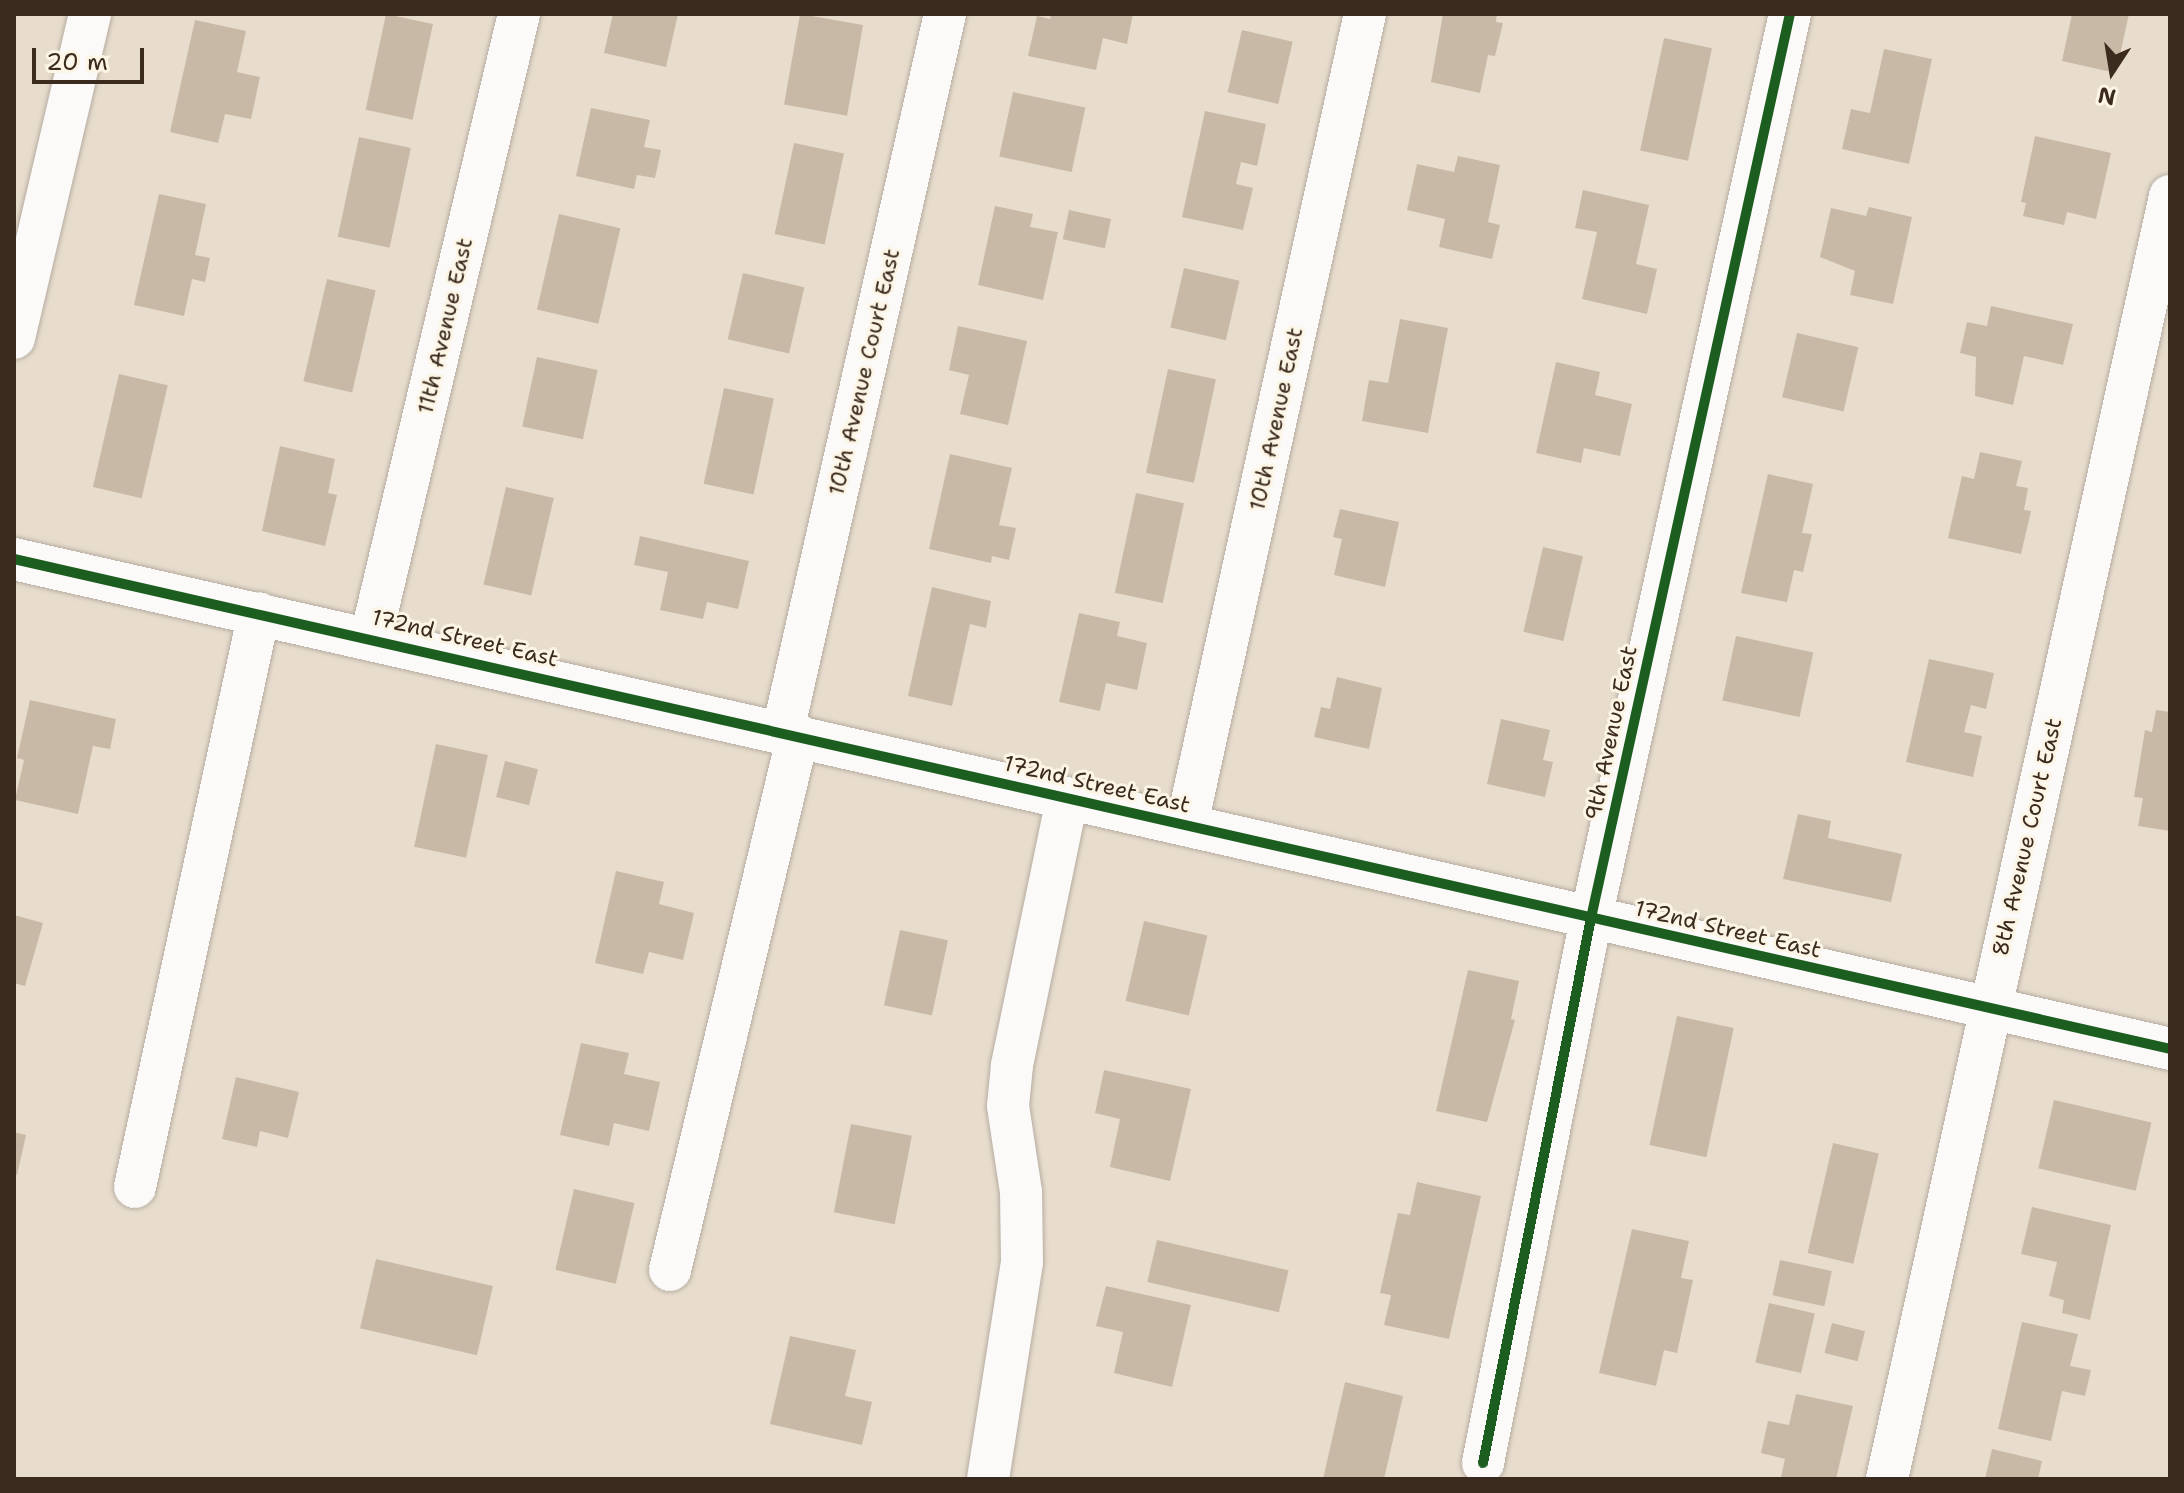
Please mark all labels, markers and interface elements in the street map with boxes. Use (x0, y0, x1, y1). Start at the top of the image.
scale bar (36, 32, 148, 82)
north arrow (2072, 32, 2152, 112)
text: 20 m (46, 46, 108, 78)
text: N (2095, 80, 2118, 112)
street label: 11th Avenue East (412, 235, 478, 417)
street label: 10th Avenue Court East (823, 246, 905, 498)
street label: 10th Avenue East (1244, 325, 1308, 513)
street label: 172nd Street East (369, 604, 561, 672)
street label: 9th Avenue East (1580, 643, 1642, 823)
street label: 8th Avenue Court East (1987, 715, 2067, 959)
street label: 172nd Street East (1001, 750, 1193, 818)
street label: 172nd Street East (1632, 895, 1824, 963)

